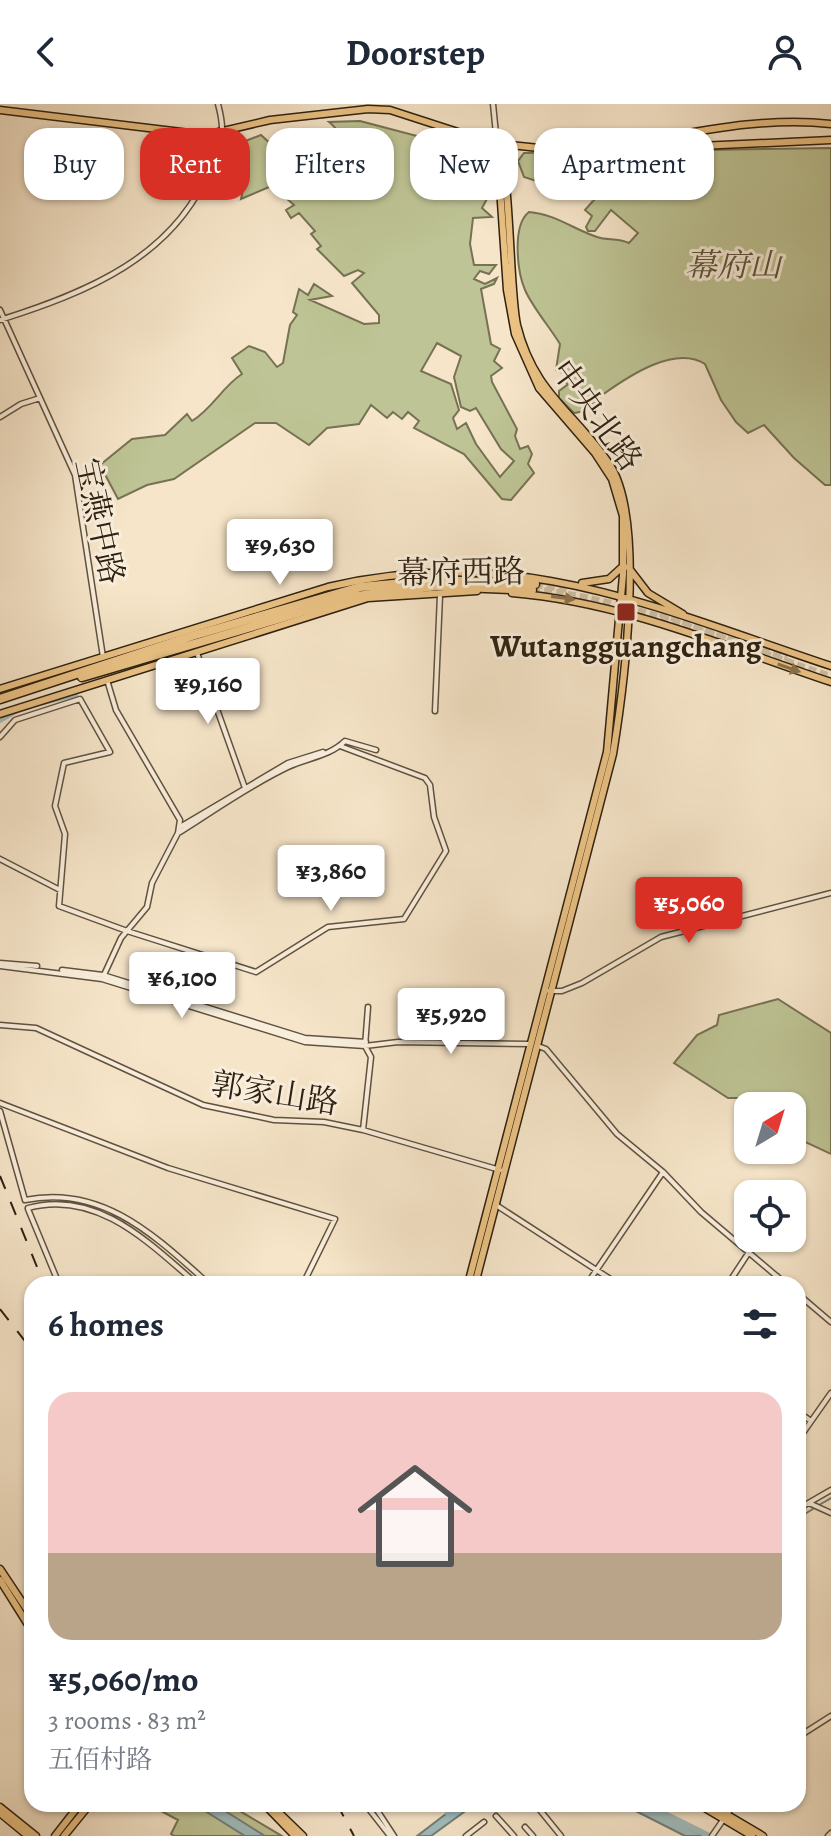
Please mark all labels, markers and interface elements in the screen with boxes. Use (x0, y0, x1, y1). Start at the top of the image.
text: Doorstep (346, 28, 485, 77)
icon: back (24, 30, 68, 74)
icon: person (763, 30, 807, 74)
chip: Buy (24, 128, 124, 200)
chip: Rent (140, 128, 250, 200)
chip: Filters (266, 128, 394, 200)
chip: New (410, 128, 518, 200)
chip: Apartment (534, 128, 714, 200)
park label: 幕府山 (685, 243, 784, 287)
street label: 中央北路 (542, 350, 652, 480)
street label: 宝燕中路 (65, 454, 135, 588)
pin: ¥9,630 (215, 519, 345, 587)
text: ¥9,630 (245, 527, 315, 562)
street label: 幕府西路 (397, 549, 525, 595)
one-way arrow (551, 592, 576, 605)
marker: Wutangguangchang (615, 601, 637, 623)
place label: Wutangguangchang (489, 624, 762, 668)
pin: ¥9,160 (143, 658, 273, 726)
one-way arrow (777, 663, 801, 675)
text: ¥9,160 (174, 666, 242, 701)
pin: ¥3,860 (266, 845, 396, 913)
text: ¥3,860 (296, 853, 366, 888)
pin: ¥5,060 (624, 877, 754, 945)
text: ¥5,060 (653, 885, 725, 920)
pin: ¥6,100 (117, 952, 247, 1020)
text: ¥6,100 (147, 960, 217, 995)
pin: ¥5,920 (386, 988, 516, 1056)
text: ¥5,920 (416, 996, 486, 1031)
street label: 郭家山路 (208, 1061, 342, 1125)
north arrow (734, 1092, 806, 1164)
map controls (734, 1092, 806, 1252)
button: locate (734, 1180, 806, 1252)
text: 6 homes (48, 1301, 164, 1348)
icon: filters (738, 1302, 782, 1346)
icon: home (343, 1444, 487, 1588)
text: ¥5,060/mo (48, 1656, 198, 1703)
text: 3 rooms · 83 m² (48, 1703, 206, 1738)
text: 五佰村路 (48, 1742, 152, 1777)

